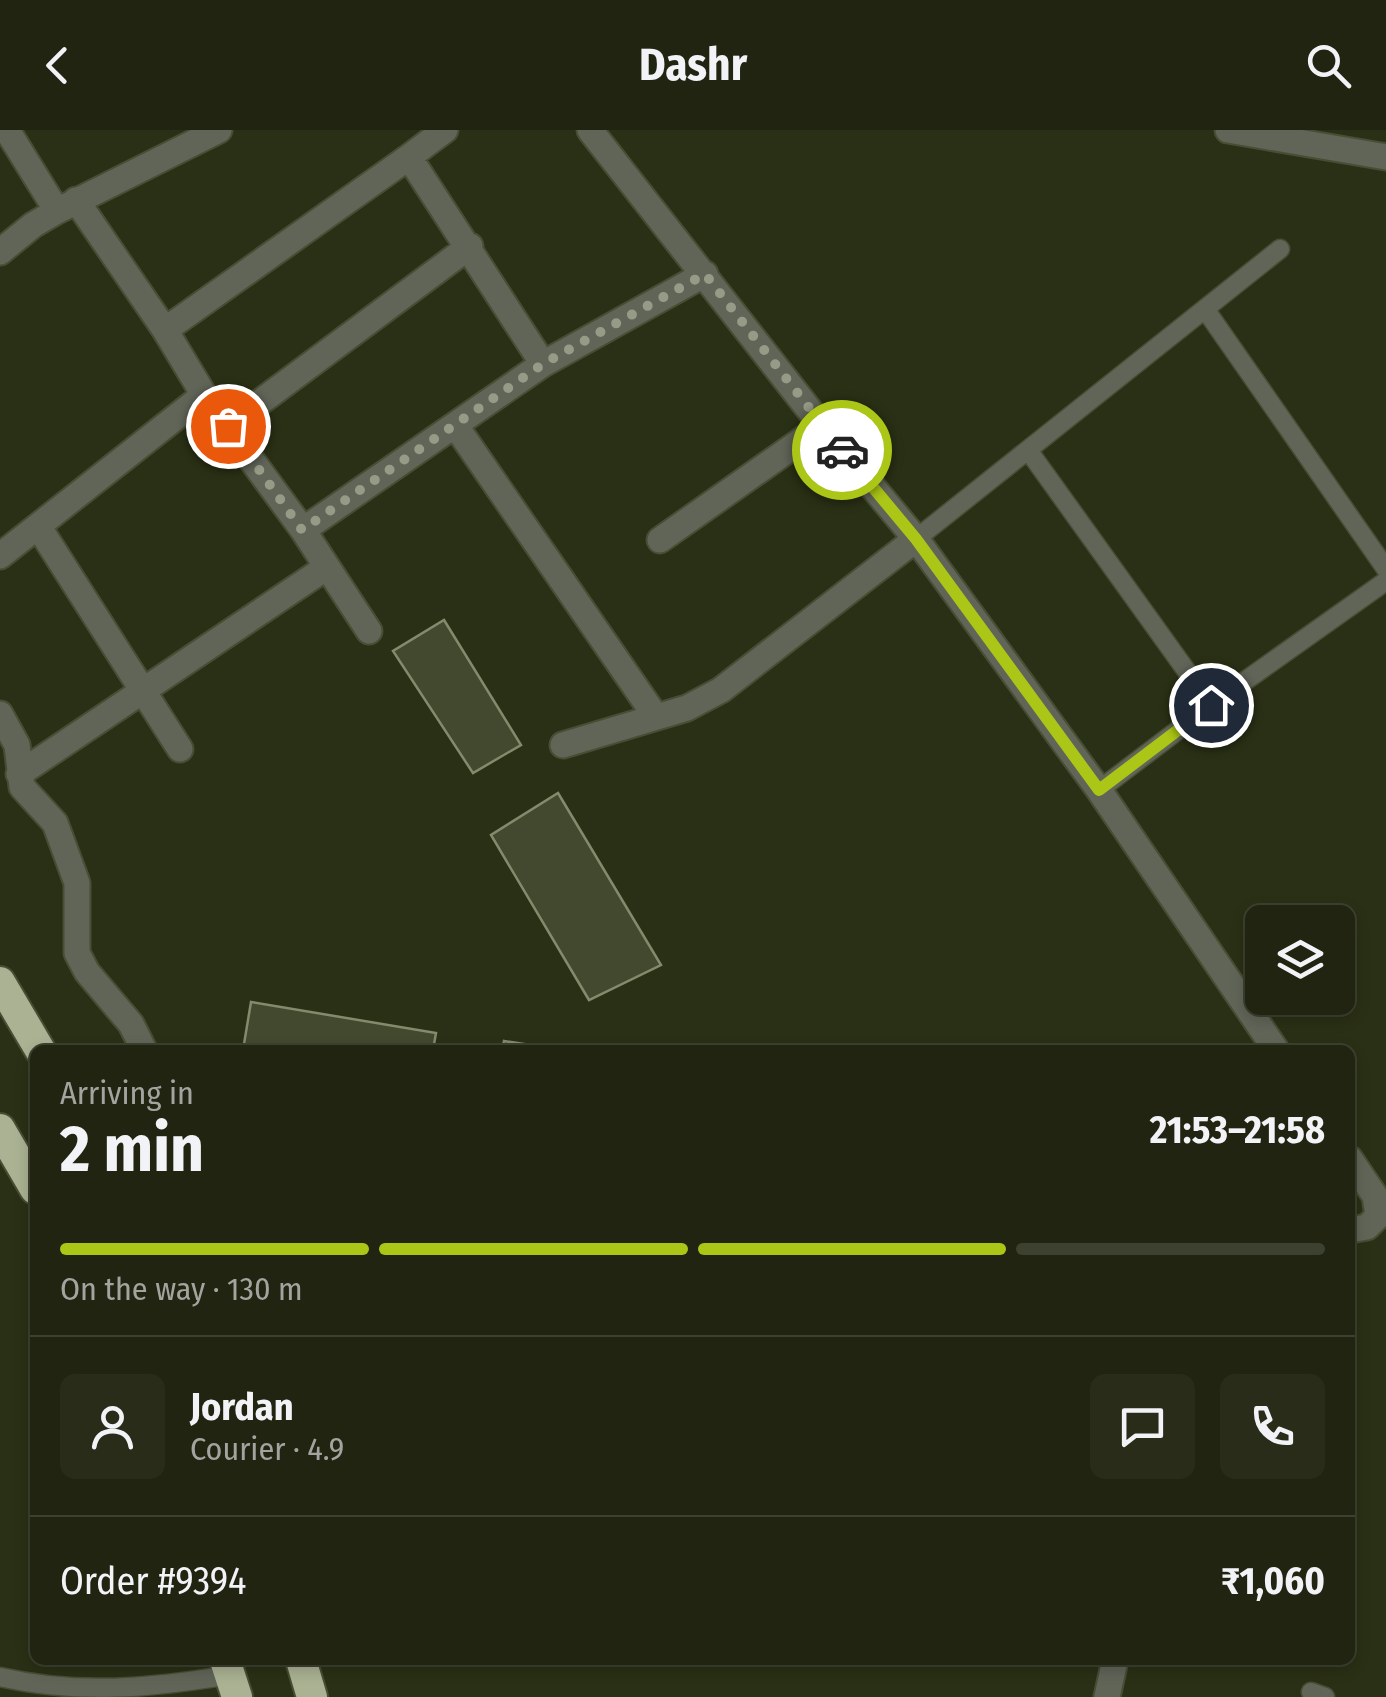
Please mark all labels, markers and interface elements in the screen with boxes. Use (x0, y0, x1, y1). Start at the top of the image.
icon: back (30, 38, 85, 93)
text: Dashr (639, 38, 747, 92)
icon: search (1301, 38, 1356, 93)
pin (186, 384, 271, 469)
icon: bag (201, 399, 256, 454)
courier (792, 400, 892, 500)
icon: car (815, 423, 870, 478)
pin (1169, 663, 1254, 748)
icon: home (1184, 678, 1239, 733)
map controls (1245, 905, 1355, 1015)
button: layers (1245, 905, 1355, 1015)
text: Arriving in (60, 1074, 194, 1112)
text: 21:53–21:58 (1150, 1107, 1325, 1153)
text: 2 min (60, 1110, 204, 1188)
text: On the way · 130 m (60, 1270, 303, 1308)
button: person (60, 1374, 165, 1479)
button: chat (1090, 1374, 1195, 1479)
button: phone (1220, 1374, 1325, 1479)
text: Jordan (190, 1384, 294, 1430)
text: Courier · 4.9 (190, 1430, 344, 1468)
text: Order #9394 (60, 1558, 246, 1604)
text: ₹1,060 (1221, 1558, 1325, 1604)

